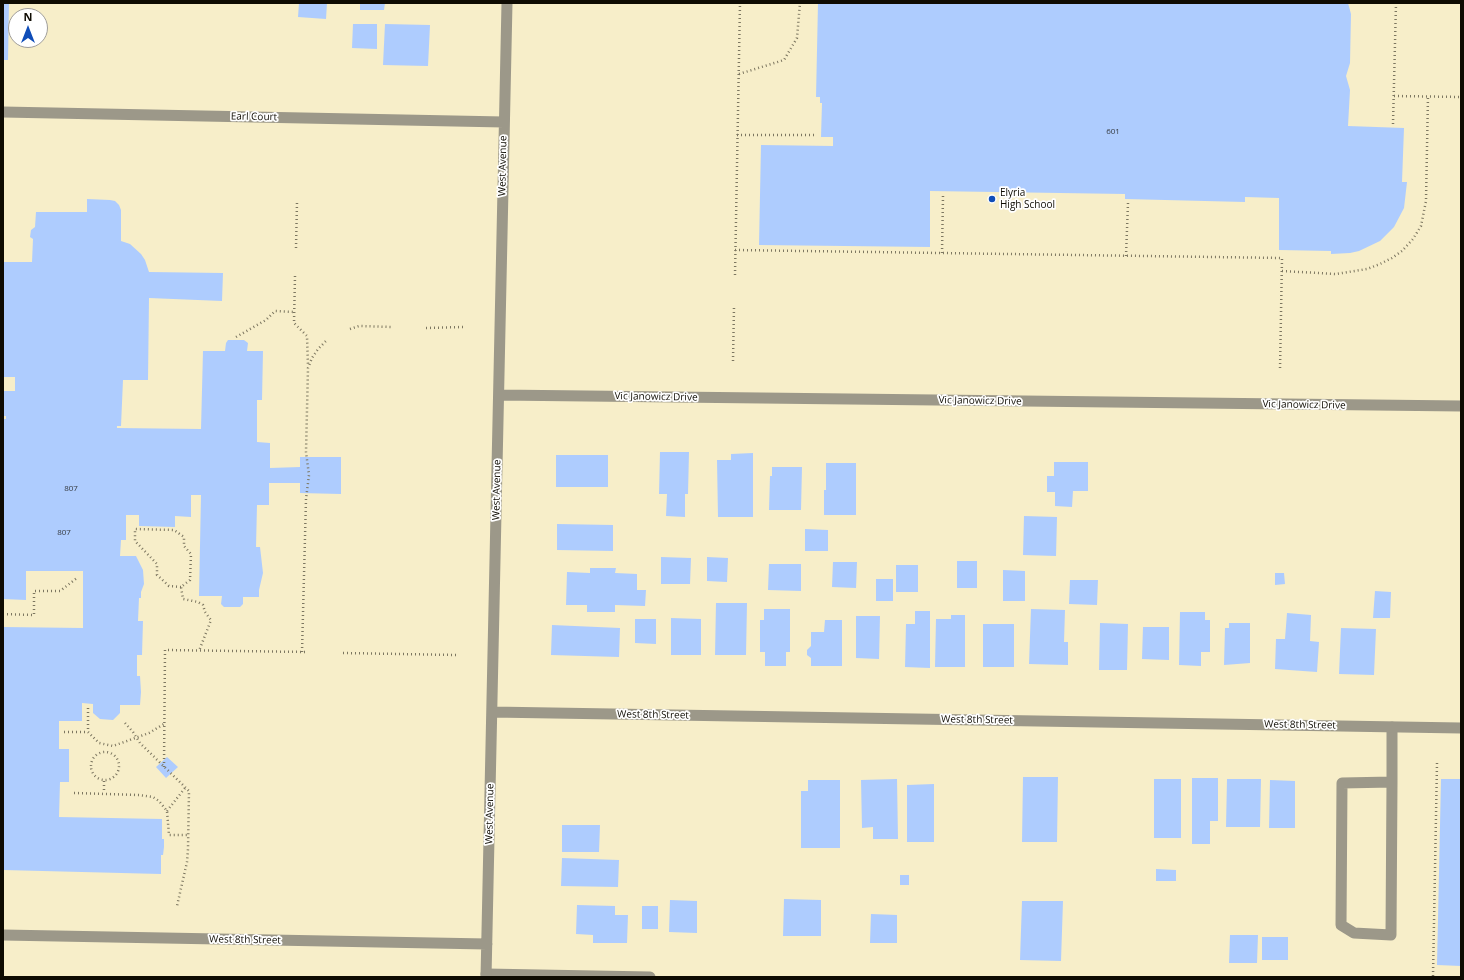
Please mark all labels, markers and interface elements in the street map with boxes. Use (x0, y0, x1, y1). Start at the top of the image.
north arrow (8, 8, 48, 48)
text: N (24, 9, 32, 24)
street label: Earl Court (231, 111, 277, 123)
house number: 601 (1106, 127, 1120, 137)
street label: West Avenue (496, 136, 510, 196)
place label: Elyria High School (1000, 187, 1055, 210)
marker: Elyria High School (987, 194, 997, 204)
street label: Vic Janowicz Drive (614, 390, 698, 404)
street label: Vic Janowicz Drive (938, 394, 1022, 408)
street label: Vic Janowicz Drive (1262, 398, 1346, 412)
street label: West Avenue (490, 460, 504, 520)
house number: 807 (64, 484, 78, 494)
house number: 807 (57, 528, 71, 538)
street label: West 8th Street (617, 708, 689, 722)
street label: West 8th Street (941, 713, 1013, 727)
street label: West 8th Street (1264, 718, 1336, 732)
street label: West Avenue (483, 784, 497, 844)
street label: West 8th Street (209, 933, 281, 947)

